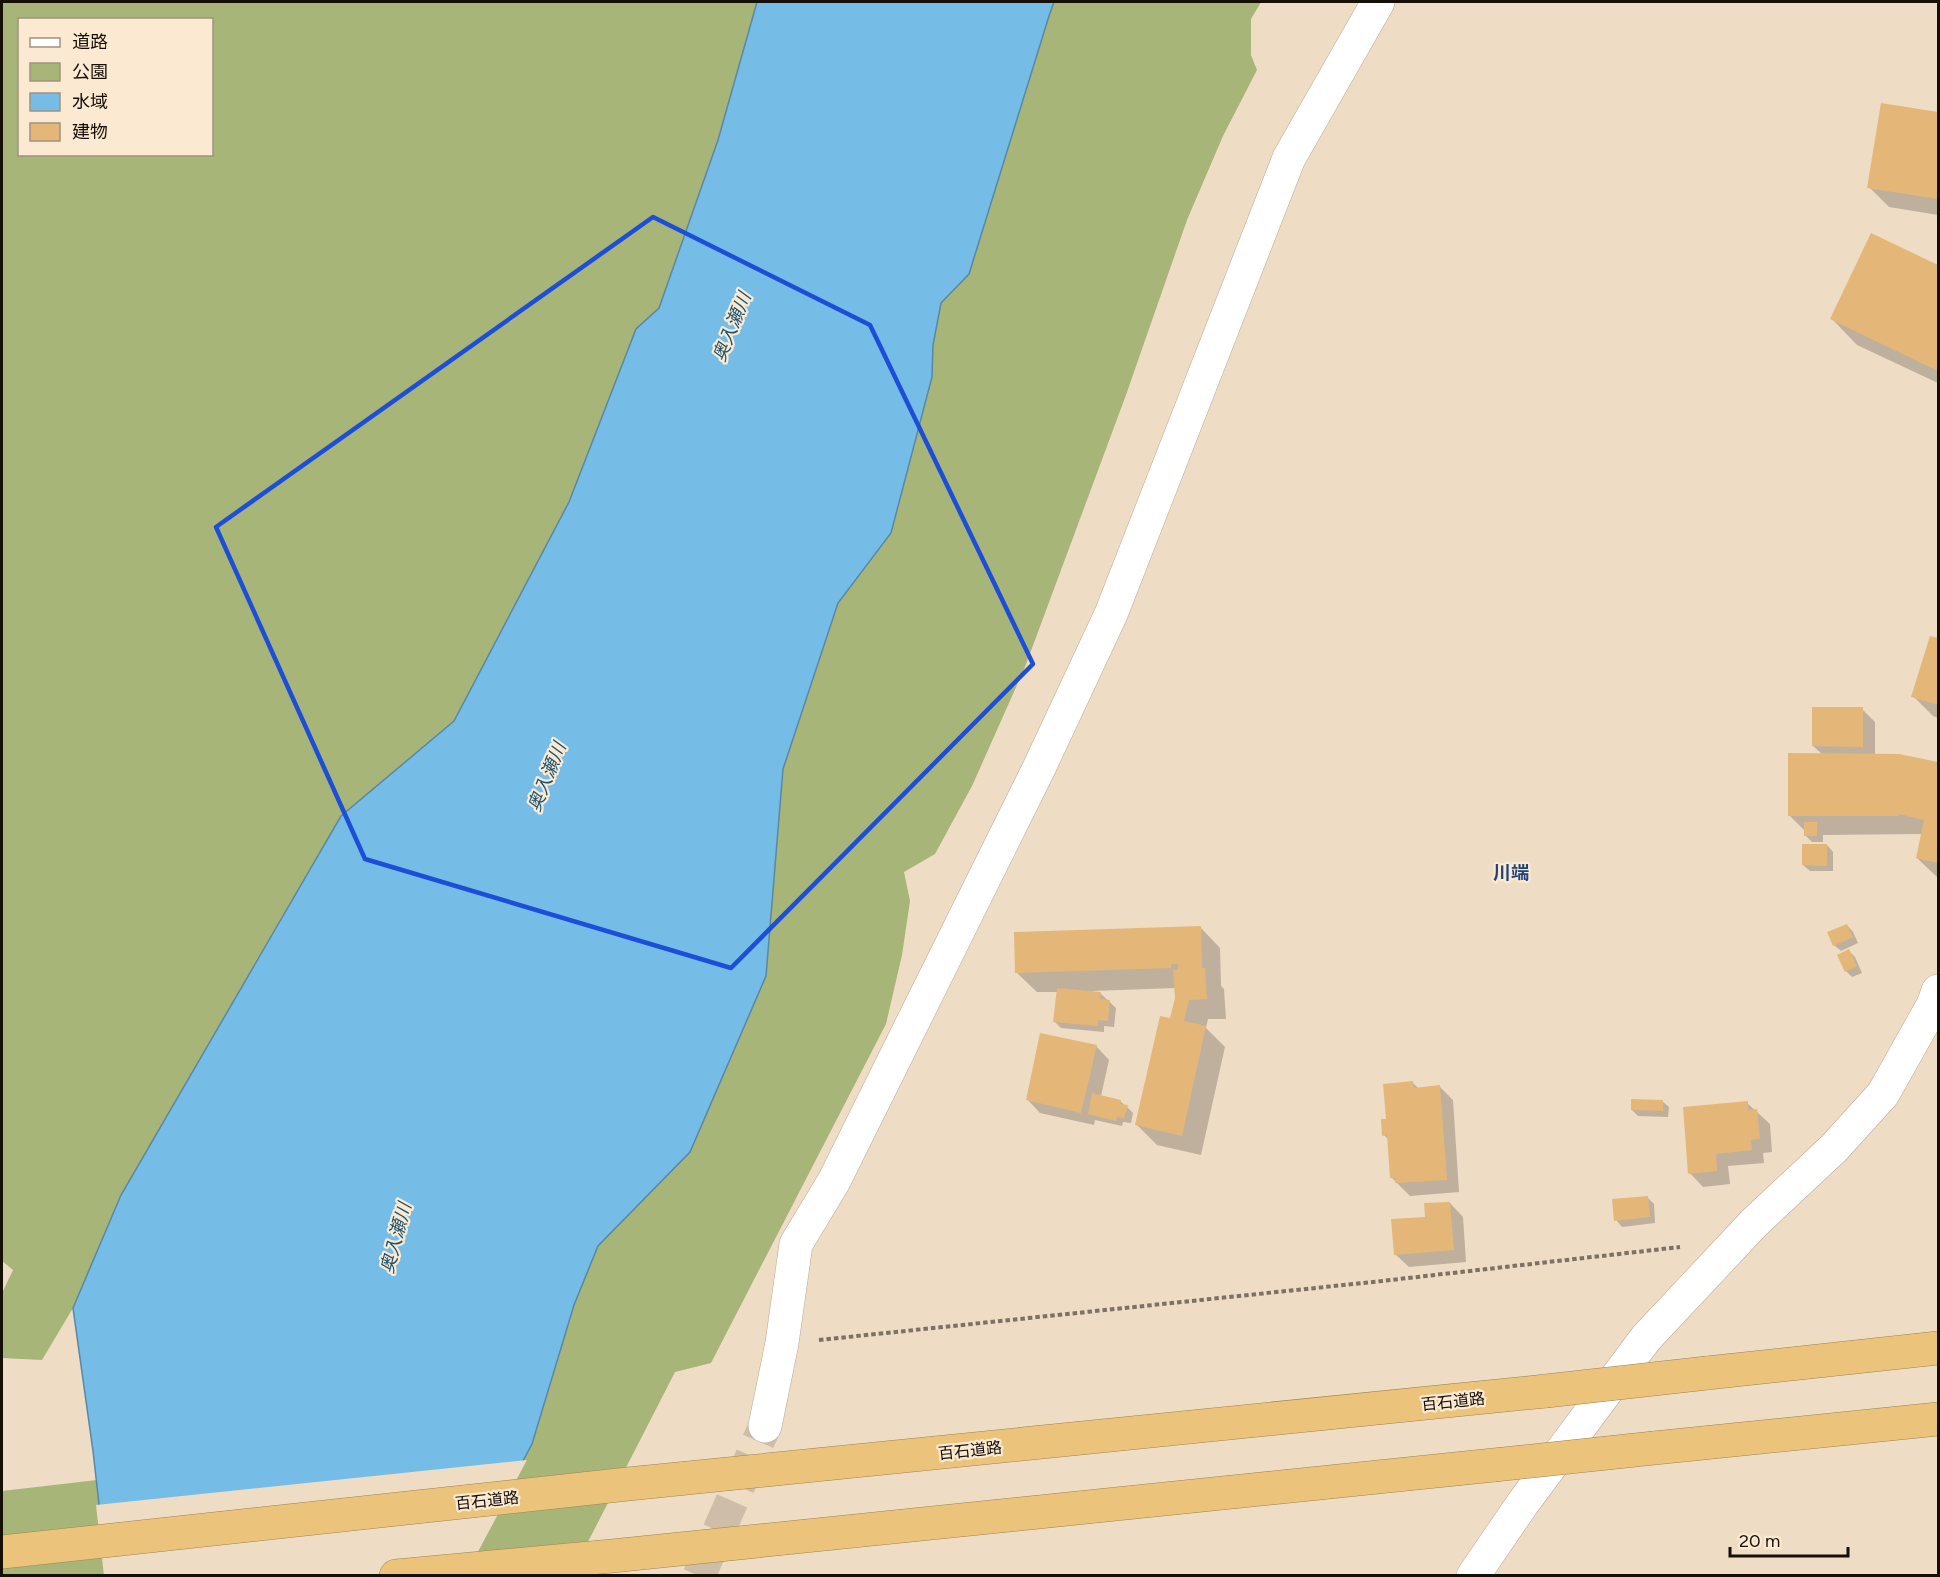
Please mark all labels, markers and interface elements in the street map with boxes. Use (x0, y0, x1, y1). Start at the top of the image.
legend (18, 18, 213, 156)
text: 道路 (72, 31, 108, 53)
text: 公園 (72, 61, 108, 83)
text: 水域 (72, 91, 108, 113)
text: 建物 (72, 121, 108, 143)
water label: 奥入瀬川 (708, 288, 756, 364)
water label: 奥入瀬川 (523, 738, 571, 814)
district label: 川端 (1493, 862, 1529, 884)
water label: 奥入瀬川 (376, 1198, 416, 1276)
street label: 百石道路 (1420, 1389, 1486, 1414)
street label: 百石道路 (937, 1438, 1003, 1463)
street label: 百石道路 (454, 1488, 520, 1513)
scale bar (1730, 1520, 1848, 1558)
text: 20 m (1739, 1530, 1780, 1552)

